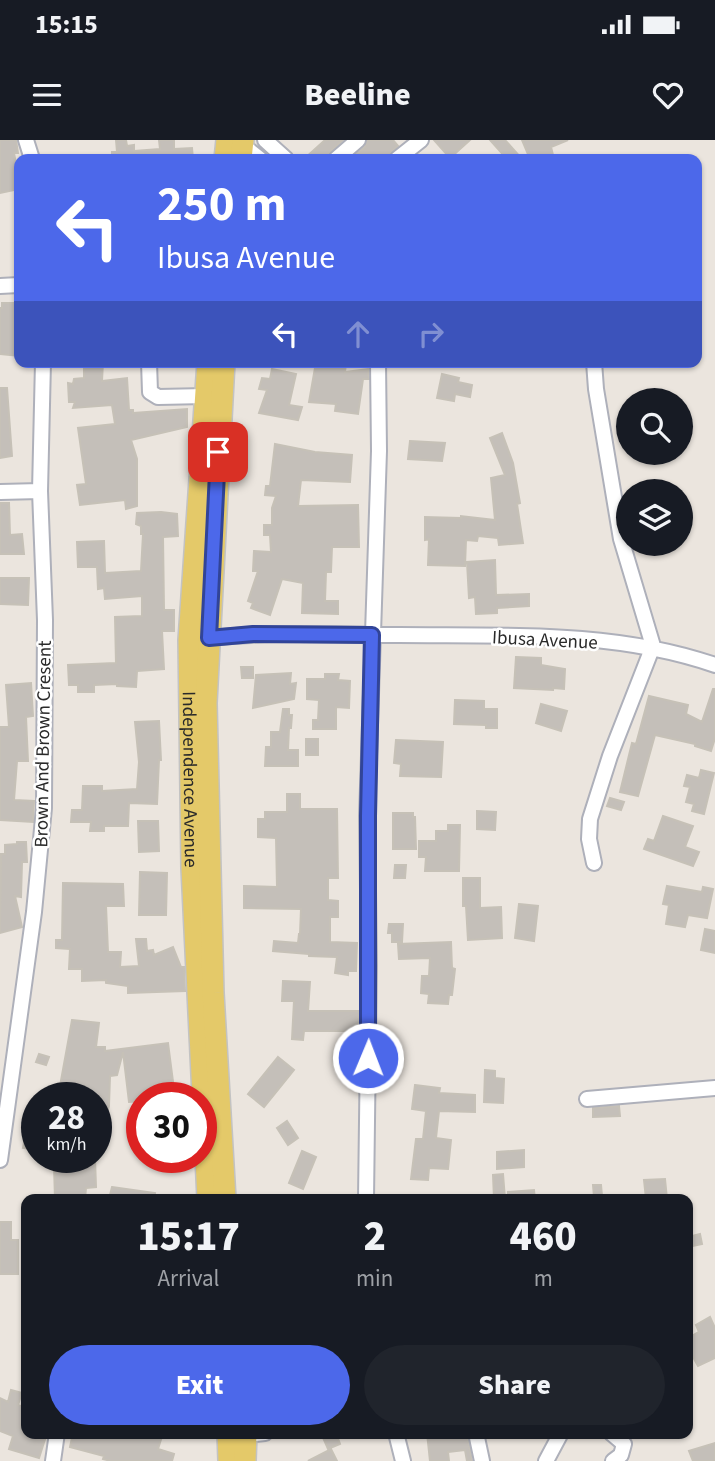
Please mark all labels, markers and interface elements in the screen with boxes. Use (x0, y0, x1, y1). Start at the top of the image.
text: 15:15 (35, 6, 98, 43)
text: Beeline (304, 72, 411, 118)
icon: menu (28, 76, 66, 114)
icon: heart (649, 76, 687, 114)
text: 250 m (157, 170, 286, 240)
icon: left (42, 182, 133, 273)
text: Ibusa Avenue (157, 235, 335, 281)
icon: left (266, 315, 304, 353)
icon: ahead (339, 315, 377, 353)
icon: right (412, 315, 450, 353)
map controls (616, 388, 693, 556)
button: search (616, 388, 693, 465)
pin (188, 422, 248, 482)
icon: arrive (199, 433, 237, 471)
button: layers (616, 479, 693, 556)
street label: Ibusa Avenue (491, 624, 598, 657)
street label: Brown And Brown Cresent (28, 640, 59, 848)
street label: Independence Avenue (175, 691, 204, 868)
position arrow (331, 1021, 405, 1095)
speed limit sign: 30 (126, 1082, 217, 1173)
text: 28 (48, 1093, 85, 1143)
text: km/h (47, 1132, 86, 1157)
text: 15:17 (137, 1207, 240, 1267)
text: 2 (363, 1207, 386, 1267)
text: 460 (510, 1207, 577, 1267)
text: Arrival (158, 1262, 219, 1295)
text: min (356, 1262, 393, 1295)
text: m (534, 1262, 553, 1295)
button: Exit (49, 1345, 350, 1425)
button: Share (364, 1345, 665, 1425)

